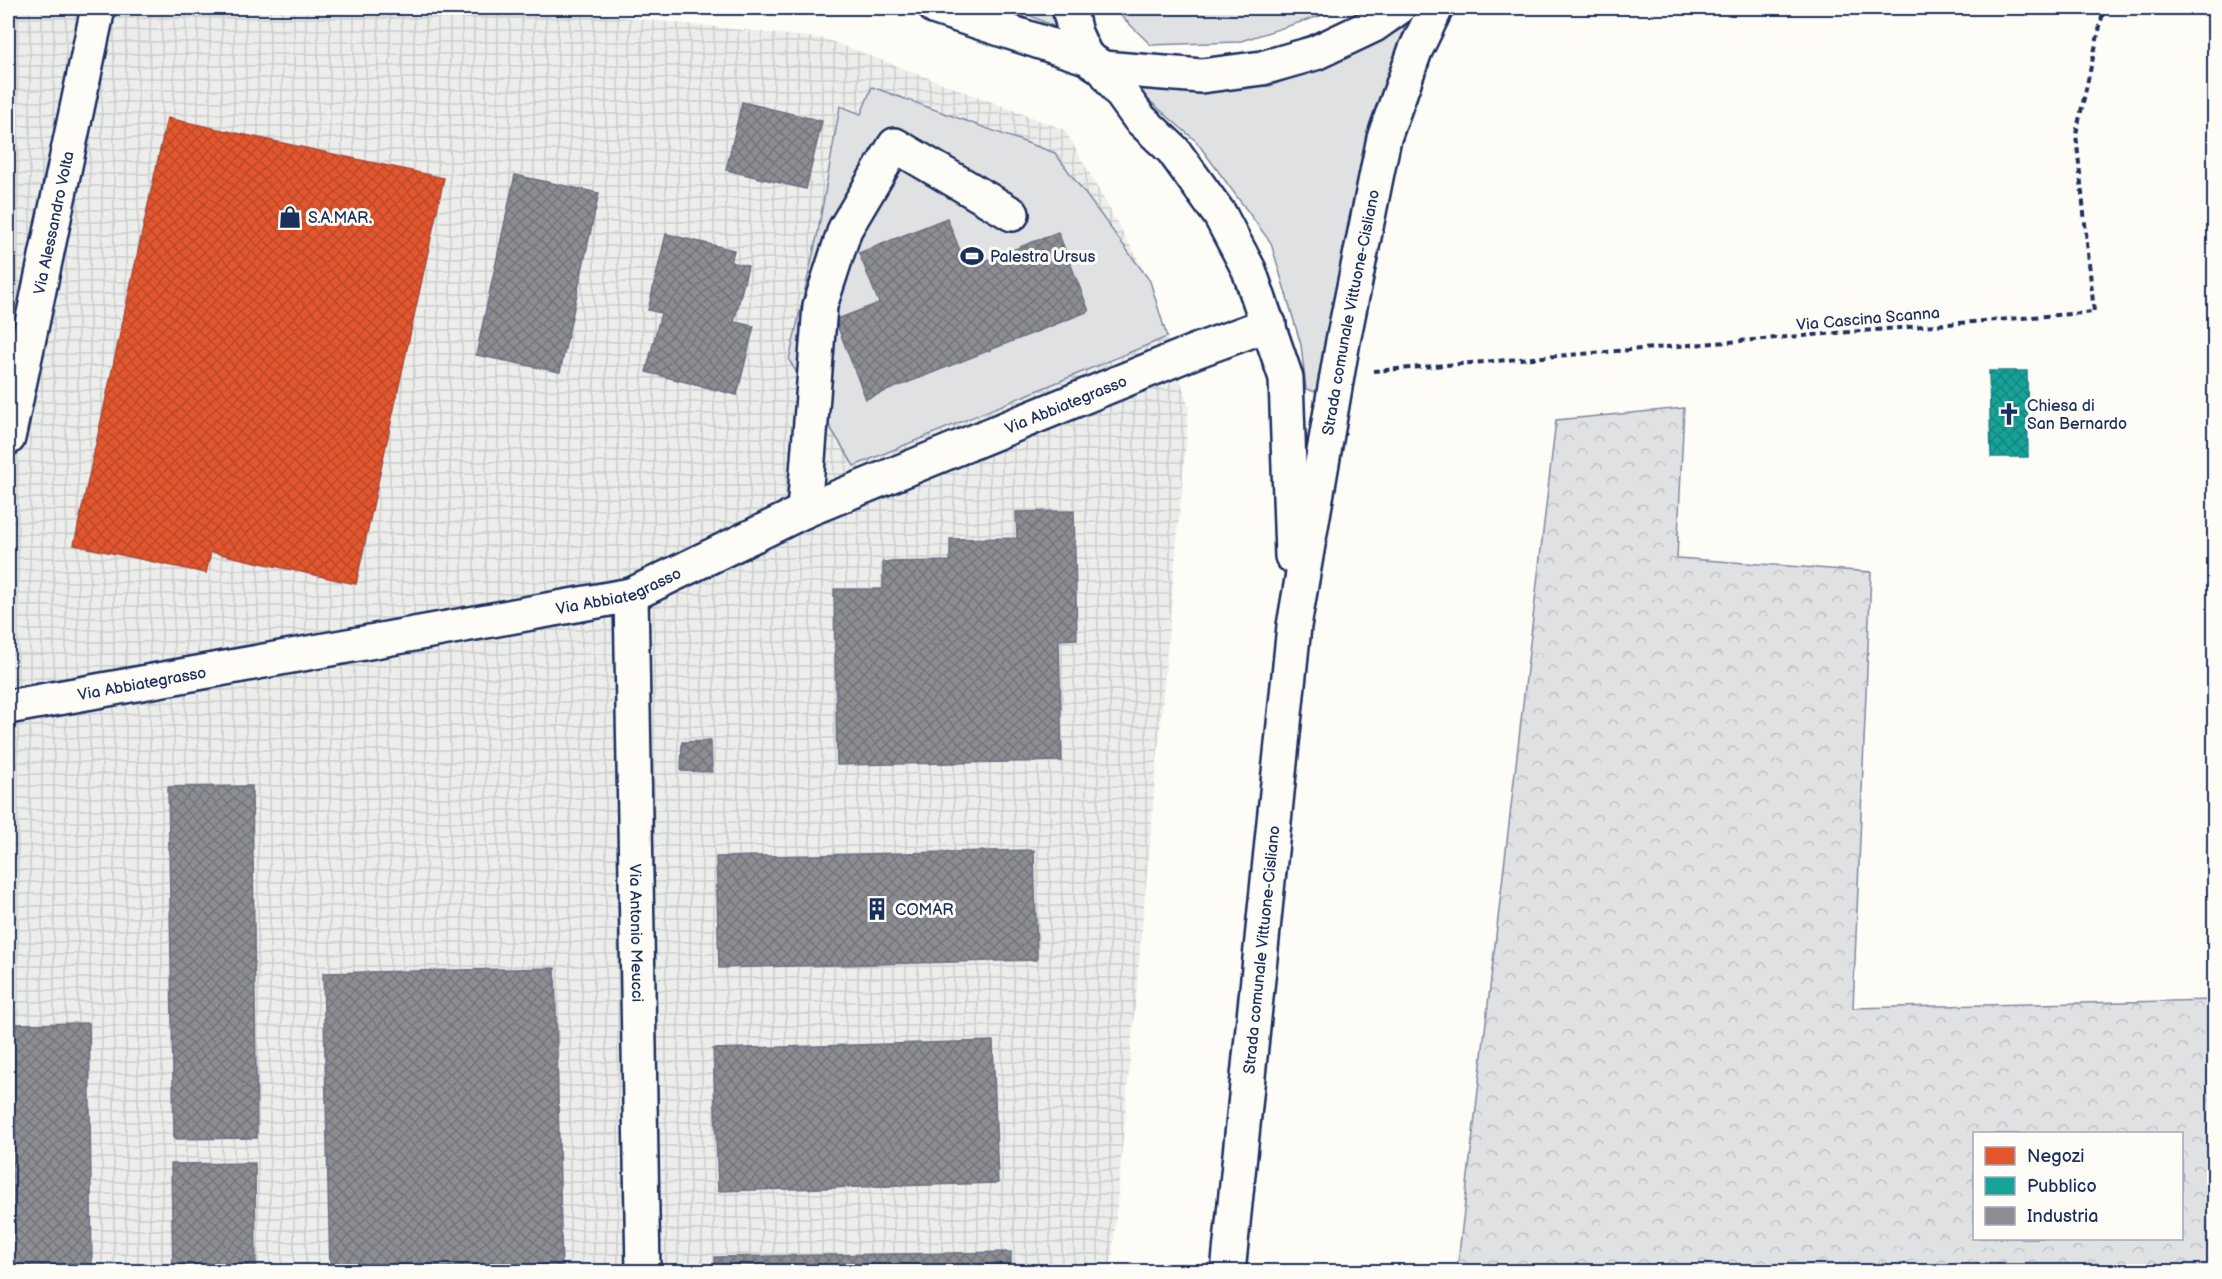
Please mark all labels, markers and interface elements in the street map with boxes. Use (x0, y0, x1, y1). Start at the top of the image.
street label: Via Alessandro Volta (30, 150, 79, 296)
street label: Strada comunale Vittuone-Cisliano (1319, 188, 1384, 437)
shop icon: S.A.MAR. (277, 204, 303, 230)
place label: S.A.MAR. (308, 209, 372, 228)
sports icon: Palestra Ursus (959, 243, 985, 269)
place label: Palestra Ursus (990, 248, 1095, 267)
street label: Via Cascina Scanna (1796, 304, 1941, 335)
street label: Via Abbiategrasso (1002, 372, 1130, 439)
place label: Chiesa di San Bernardo (2027, 397, 2127, 434)
church icon: Chiesa di San Bernardo (1996, 401, 2022, 427)
street label: Via Abbiategrasso (555, 564, 685, 619)
street label: Via Abbiategrasso (76, 664, 208, 705)
street label: Strada comunale Vittuone-Cisliano (1240, 825, 1285, 1075)
street label: Via Antonio Meucci (625, 864, 646, 1002)
building icon: COMAR (864, 896, 890, 922)
place label: COMAR (895, 901, 954, 920)
legend (1973, 1132, 2183, 1240)
text: Negozi (2027, 1146, 2085, 1167)
text: Pubblico (2027, 1176, 2097, 1197)
text: Industria (2027, 1206, 2098, 1227)

